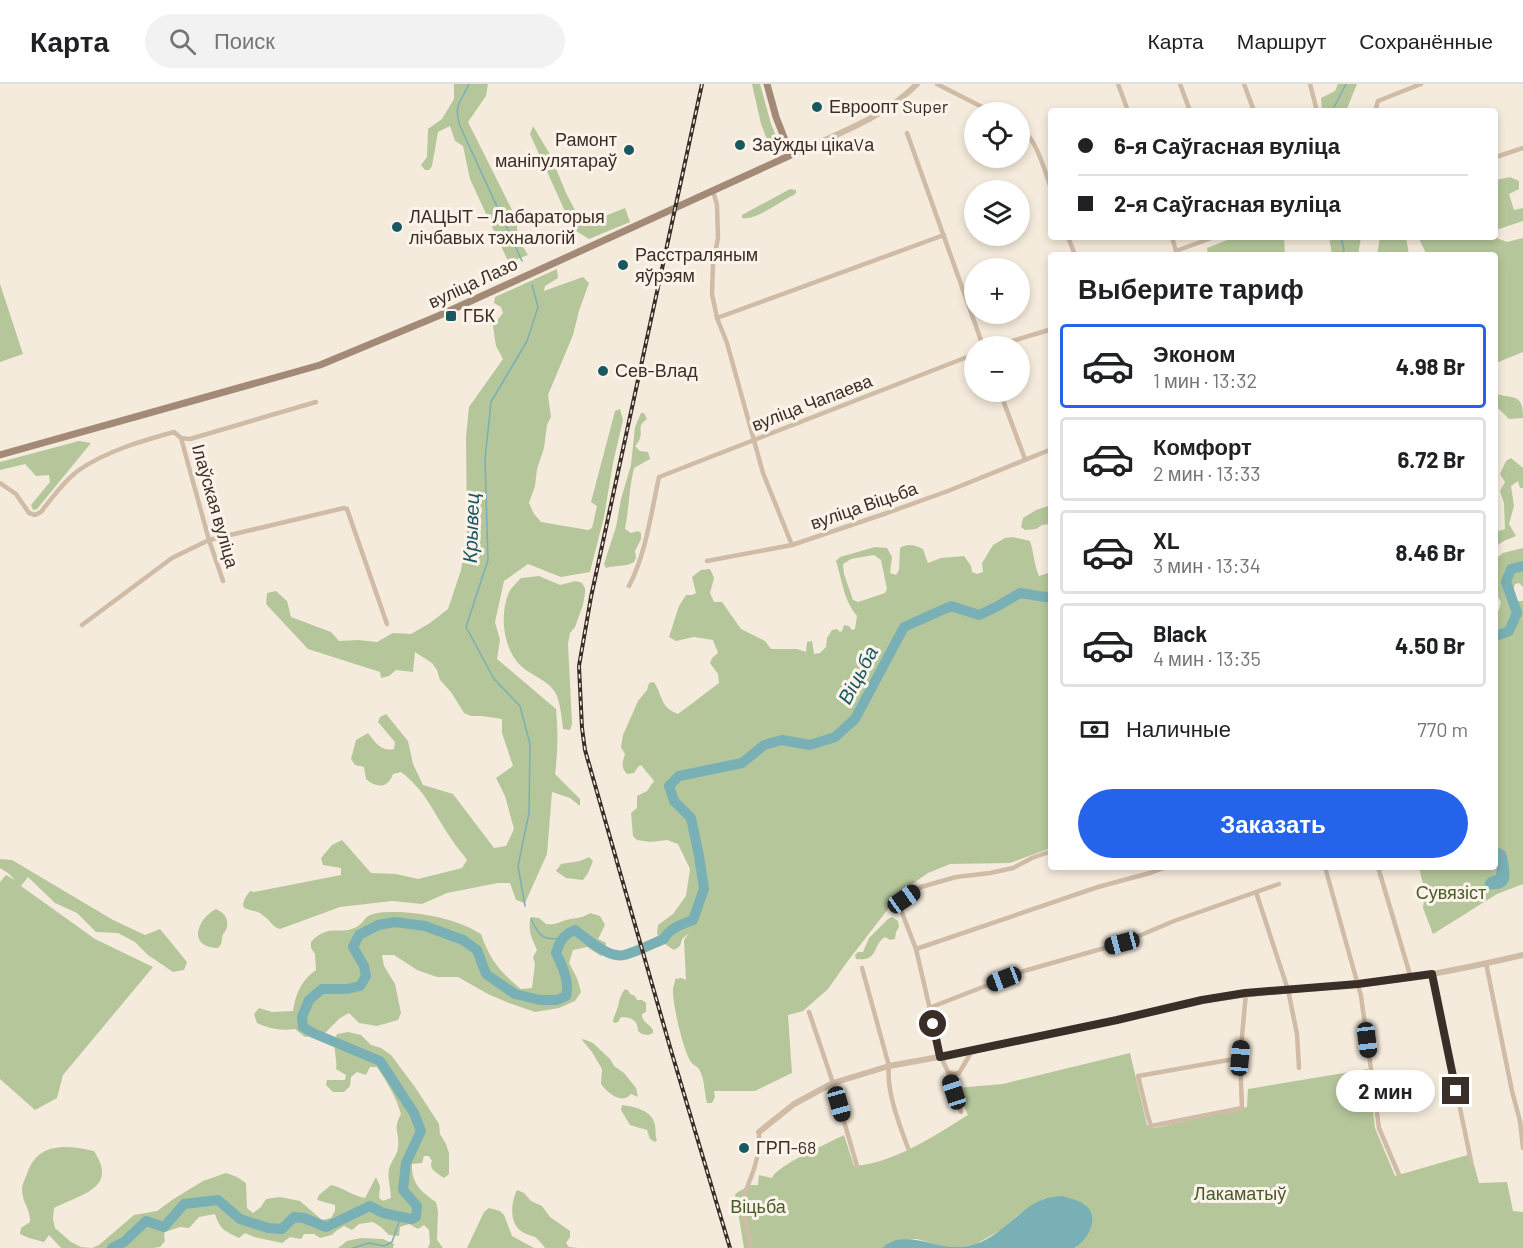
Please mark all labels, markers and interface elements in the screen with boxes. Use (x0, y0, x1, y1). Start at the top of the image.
search box (145, 14, 565, 68)
text: Карта (30, 24, 109, 58)
icon: search (166, 25, 199, 58)
text: Поиск (214, 27, 275, 53)
text: Карта (1148, 28, 1204, 53)
text: Маршрут (1237, 28, 1326, 53)
text: Сохранённые (1359, 28, 1493, 53)
place label: Евроопт Super (829, 95, 949, 117)
marker: Евроопт Super (810, 100, 824, 114)
map controls (964, 102, 1030, 402)
button: locate (964, 102, 1030, 168)
place label: Рамонт маніпулятараў (495, 128, 617, 171)
text: 6-я Саўгасная вуліца (1114, 132, 1340, 158)
place label: Заўжды цікаVа (752, 133, 875, 155)
marker: Заўжды цікаVа (733, 138, 747, 152)
marker: Рамонт маніпулятараў (622, 143, 636, 157)
button: layers (964, 180, 1030, 246)
text: 2-я Саўгасная вуліца (1114, 190, 1341, 216)
place label: ЛАЦЫТ -- Лабараторыя лічбавых тэхналогій (409, 205, 605, 248)
marker: ЛАЦЫТ -- Лабараторыя лічбавых тэхналогій (390, 220, 404, 234)
place label: Расстраляным яўрэям (635, 243, 758, 286)
street label: вуліца Лазо (424, 252, 521, 312)
marker: Расстраляным яўрэям (616, 258, 630, 272)
button: + (964, 258, 1030, 324)
text: Выберите тариф (1078, 272, 1304, 304)
place label: ГБК (463, 304, 496, 326)
marker: ГБК (444, 309, 458, 323)
button: − (964, 336, 1030, 402)
icon: car (1081, 339, 1135, 393)
text: Эконом (1153, 340, 1236, 366)
text: 4.98 Br (1396, 353, 1465, 379)
place label: Сев-Влад (615, 359, 698, 381)
marker: Сев-Влад (596, 364, 610, 378)
text: 1 мин · 13:32 (1153, 368, 1257, 392)
street label: вуліца Чапаева (748, 369, 876, 435)
icon: car (1081, 432, 1135, 486)
text: Комфорт (1153, 433, 1252, 459)
street label: Ілаўская вуліца (188, 441, 244, 571)
text: 6.72 Br (1398, 446, 1465, 472)
text: 2 мин · 13:33 (1153, 461, 1261, 485)
street label: вуліца Віцьба (807, 476, 921, 534)
water label: Крывец (457, 492, 483, 563)
icon: car (1081, 525, 1135, 579)
text: XL (1153, 527, 1179, 553)
text: 8.46 Br (1396, 539, 1465, 565)
text: 3 мин · 13:34 (1153, 553, 1261, 577)
icon: car (1081, 618, 1135, 672)
text: Black (1153, 620, 1207, 646)
text: 4.50 Br (1395, 632, 1465, 658)
water label: Віцьба (832, 641, 882, 708)
text: 4 мин · 13:35 (1153, 646, 1261, 670)
icon: cash (1078, 713, 1111, 746)
text: Наличные (1126, 715, 1231, 741)
text: 770 m (1417, 717, 1468, 741)
button: Заказать (1078, 789, 1468, 858)
car (884, 881, 924, 917)
park label: Сувязіст (1416, 881, 1486, 903)
car (1102, 930, 1142, 956)
car (984, 964, 1024, 994)
route start (919, 1010, 946, 1037)
car (1356, 1021, 1378, 1059)
car (1229, 1039, 1251, 1077)
callout: 2 мин (1336, 1070, 1435, 1112)
car (940, 1072, 968, 1112)
route end (1442, 1077, 1469, 1104)
text: 2 мин (1358, 1079, 1413, 1103)
car (825, 1084, 853, 1124)
place label: ГРП-68 (756, 1136, 816, 1158)
marker: ГРП-68 (737, 1141, 751, 1155)
park label: Лакаматыў (1194, 1182, 1286, 1204)
park label: Віцьба (730, 1195, 787, 1217)

